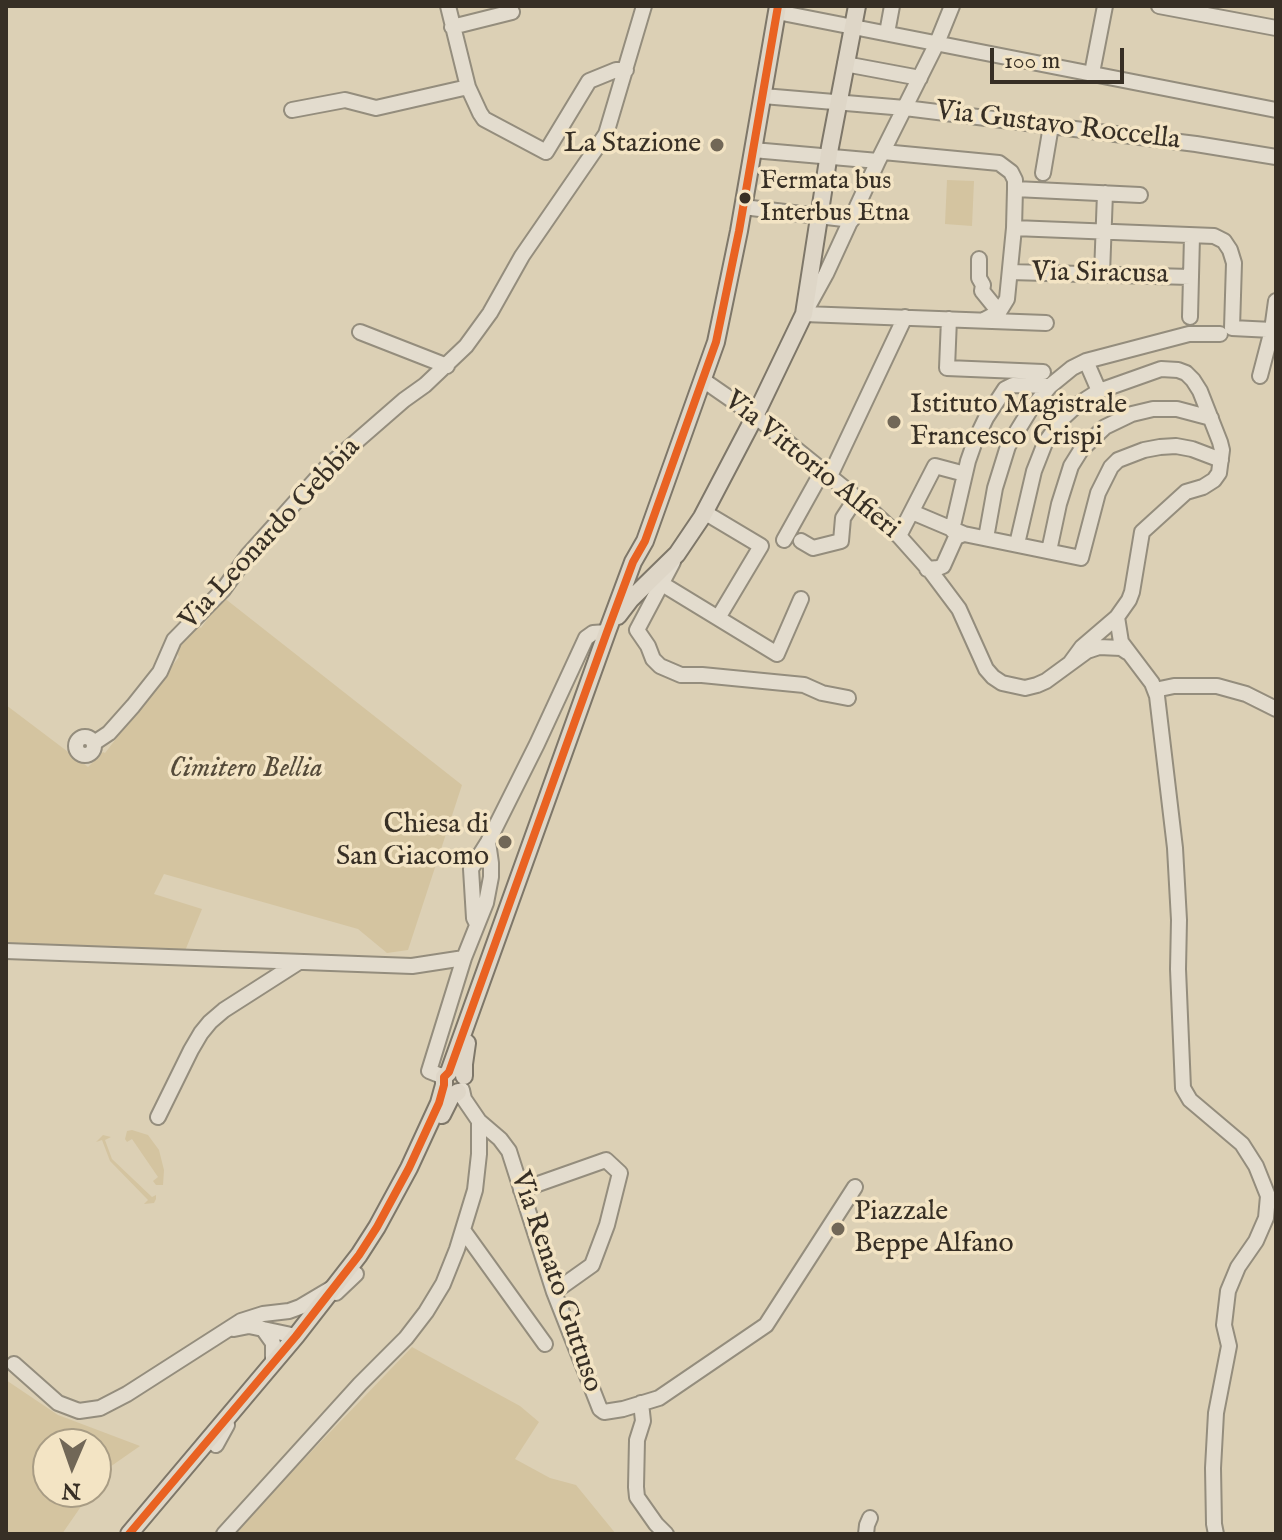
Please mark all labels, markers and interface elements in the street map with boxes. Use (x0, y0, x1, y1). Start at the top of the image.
scale bar (994, 32, 1128, 82)
text: 100 m (1004, 46, 1060, 77)
street label: Via Gustavo Roccella (934, 95, 1182, 159)
place label: La Stazione (564, 128, 701, 162)
marker: La Stazione (708, 136, 726, 154)
place label: Fermata bus Interbus Etna (760, 167, 909, 228)
marker: Fermata bus Interbus Etna (737, 190, 753, 206)
street label: Via Siracusa (1031, 257, 1169, 293)
street label: Via Vittorio Alfieri (716, 385, 906, 547)
place label: Istituto Magistrale Francesco Crispi (910, 389, 1127, 455)
marker: Istituto Magistrale Francesco Crispi (885, 413, 903, 431)
street label: Via Leonardo Gebbia (173, 432, 369, 638)
park label: Cimitero Bellia (169, 753, 323, 787)
place label: Chiesa di San Giacomo (336, 809, 489, 875)
marker: Chiesa di San Giacomo (496, 833, 514, 851)
street label: Via Renato Guttuso (501, 1167, 609, 1397)
place label: Piazzale Beppe Alfano (854, 1196, 1014, 1262)
marker: Piazzale Beppe Alfano (829, 1220, 847, 1238)
north arrow (32, 1428, 112, 1508)
text: N (61, 1476, 81, 1504)

